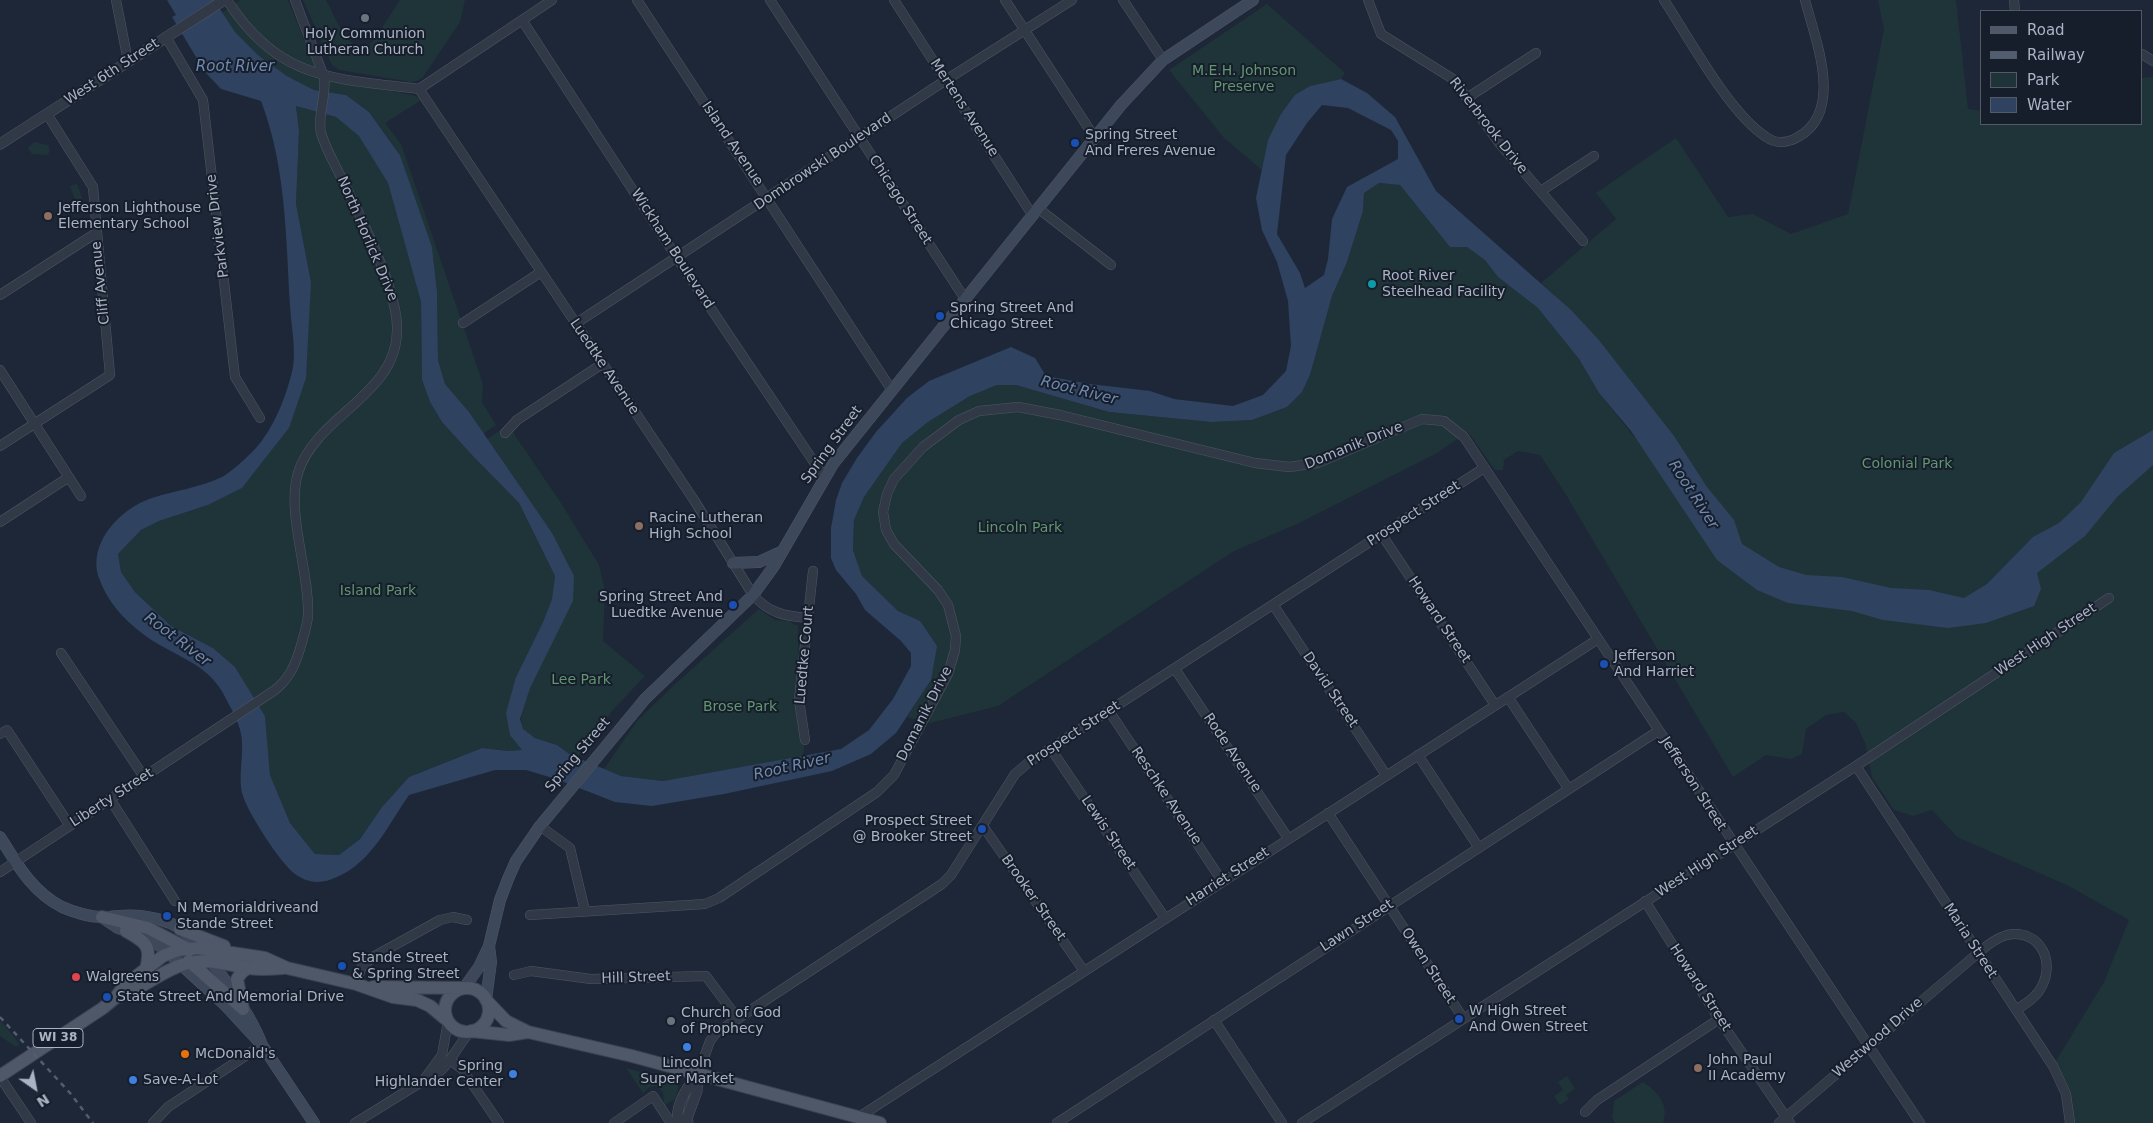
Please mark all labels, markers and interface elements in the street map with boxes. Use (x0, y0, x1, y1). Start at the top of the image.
legend (1980, 10, 2143, 125)
marker: Holy Communion Lutheran Church (359, 12, 371, 24)
text: Road (2027, 21, 2065, 39)
place label: Holy Communion Lutheran Church (305, 26, 425, 58)
street label: West 6th Street (62, 35, 162, 109)
text: Railway (2027, 46, 2085, 64)
street label: Mertens Avenue (926, 56, 1002, 160)
water label: Root River (196, 58, 274, 76)
park label: M.E.H. Johnson Preserve (1192, 63, 1296, 95)
text: Park (2027, 71, 2059, 89)
street label: Riverbrook Drive (1445, 74, 1531, 178)
text: Water (2027, 96, 2071, 114)
street label: Island Avenue (698, 99, 766, 189)
street label: Dombrowski Boulevard (751, 110, 895, 214)
place label: Spring Street And Freres Avenue (1085, 127, 1216, 160)
marker: Spring Street And Freres Avenue (1069, 137, 1081, 149)
street label: Chicago Street (865, 152, 935, 248)
street label: Parkview Drive (203, 173, 233, 279)
street label: North Horlick Drive (333, 174, 401, 304)
street label: Wickham Boulevard (627, 186, 717, 312)
place label: Jefferson Lighthouse Elementary School (58, 200, 201, 232)
marker: Jefferson Lighthouse Elementary School (42, 210, 54, 222)
street label: Cliff Avenue (88, 241, 114, 325)
place label: Root River Steelhead Facility (1382, 268, 1505, 300)
marker: Root River Steelhead Facility (1366, 278, 1378, 290)
place label: Spring Street And Chicago Street (950, 300, 1074, 332)
marker: Spring Street And Chicago Street (934, 310, 946, 322)
street label: Luedtke Avenue (566, 316, 642, 418)
water label: Root River (1039, 373, 1119, 409)
street label: Spring Street (798, 403, 866, 487)
street label: Domanik Drive (1303, 419, 1405, 473)
park label: Colonial Park (1862, 456, 1952, 472)
water label: Root River (1664, 457, 1722, 533)
street label: Prospect Street (1364, 478, 1464, 550)
place label: Racine Lutheran High School (649, 510, 763, 542)
marker: Racine Lutheran High School (633, 520, 645, 532)
park label: Lincoln Park (978, 520, 1062, 536)
street label: Howard Street (1404, 574, 1474, 666)
park label: Island Park (340, 583, 416, 599)
place label: Spring Street And Luedtke Avenue (599, 589, 723, 622)
marker: Spring Street And Luedtke Avenue (727, 599, 739, 611)
street label: West High Street (1992, 600, 2100, 680)
street label: Luedtke Court (792, 605, 818, 705)
water label: Root River (140, 609, 214, 671)
place label: Jefferson And Harriet (1614, 648, 1694, 680)
street label: David Street (1299, 649, 1361, 731)
marker: Jefferson And Harriet (1598, 658, 1610, 670)
street label: Domanik Drive (894, 664, 956, 764)
park label: Lee Park (551, 672, 611, 688)
street label: Prospect Street (1024, 698, 1124, 770)
park label: Brose Park (703, 699, 777, 715)
street label: Rode Avenue (1199, 710, 1265, 796)
street label: Spring Street (542, 714, 614, 796)
street label: Jefferson Street (1656, 734, 1730, 834)
street label: Reschke Avenue (1127, 744, 1205, 848)
water label: Root River (752, 749, 832, 785)
street label: Liberty Street (67, 765, 157, 831)
street label: Lewis Street (1077, 793, 1139, 873)
place label: Prospect Street @ Brooker Street (852, 813, 972, 846)
marker: Prospect Street @ Brooker Street (976, 823, 988, 835)
street label: West High Street (1653, 823, 1761, 901)
street label: Harriet Street (1183, 844, 1273, 910)
street label: Brooker Street (997, 852, 1069, 944)
street label: Lawn Street (1317, 896, 1397, 956)
place label: N Memorialdriveand Stande Street (177, 900, 319, 932)
street label: Maria Street (1940, 900, 2000, 982)
marker: N Memorialdriveand Stande Street (161, 910, 173, 922)
street label: Owen Street (1397, 925, 1459, 1007)
street label: Howard Street (1666, 941, 1734, 1035)
place label: Stande Street & Spring Street (352, 950, 460, 982)
marker: Stande Street & Spring Street (336, 960, 348, 972)
street label: Hill Street (601, 968, 671, 988)
place label: Walgreens (86, 969, 159, 985)
marker: Walgreens (70, 971, 82, 983)
place label: State Street And Memorial Drive (117, 989, 344, 1005)
marker: State Street And Memorial Drive (101, 991, 113, 1003)
street label: Westwood Drive (1830, 994, 1926, 1082)
place label: W High Street And Owen Street (1469, 1003, 1588, 1036)
place label: Church of God of Prophecy (681, 1005, 781, 1038)
marker: W High Street And Owen Street (1453, 1013, 1465, 1025)
marker: Church of God of Prophecy (665, 1015, 677, 1027)
road number: WI 38 (33, 1028, 83, 1048)
marker: Lincoln Super Market (681, 1041, 693, 1053)
place label: McDonald's (195, 1046, 275, 1062)
marker: McDonald's (179, 1048, 191, 1060)
place label: John Paul II Academy (1708, 1052, 1786, 1084)
place label: Lincoln Super Market (640, 1055, 734, 1088)
place label: Spring Highlander Center (375, 1058, 503, 1090)
marker: John Paul II Academy (1692, 1062, 1704, 1074)
north arrow (10, 1063, 60, 1113)
marker: Spring Highlander Center (507, 1068, 519, 1080)
place label: Save-A-Lot (143, 1072, 218, 1088)
marker: Save-A-Lot (127, 1074, 139, 1086)
text: N (34, 1091, 52, 1110)

